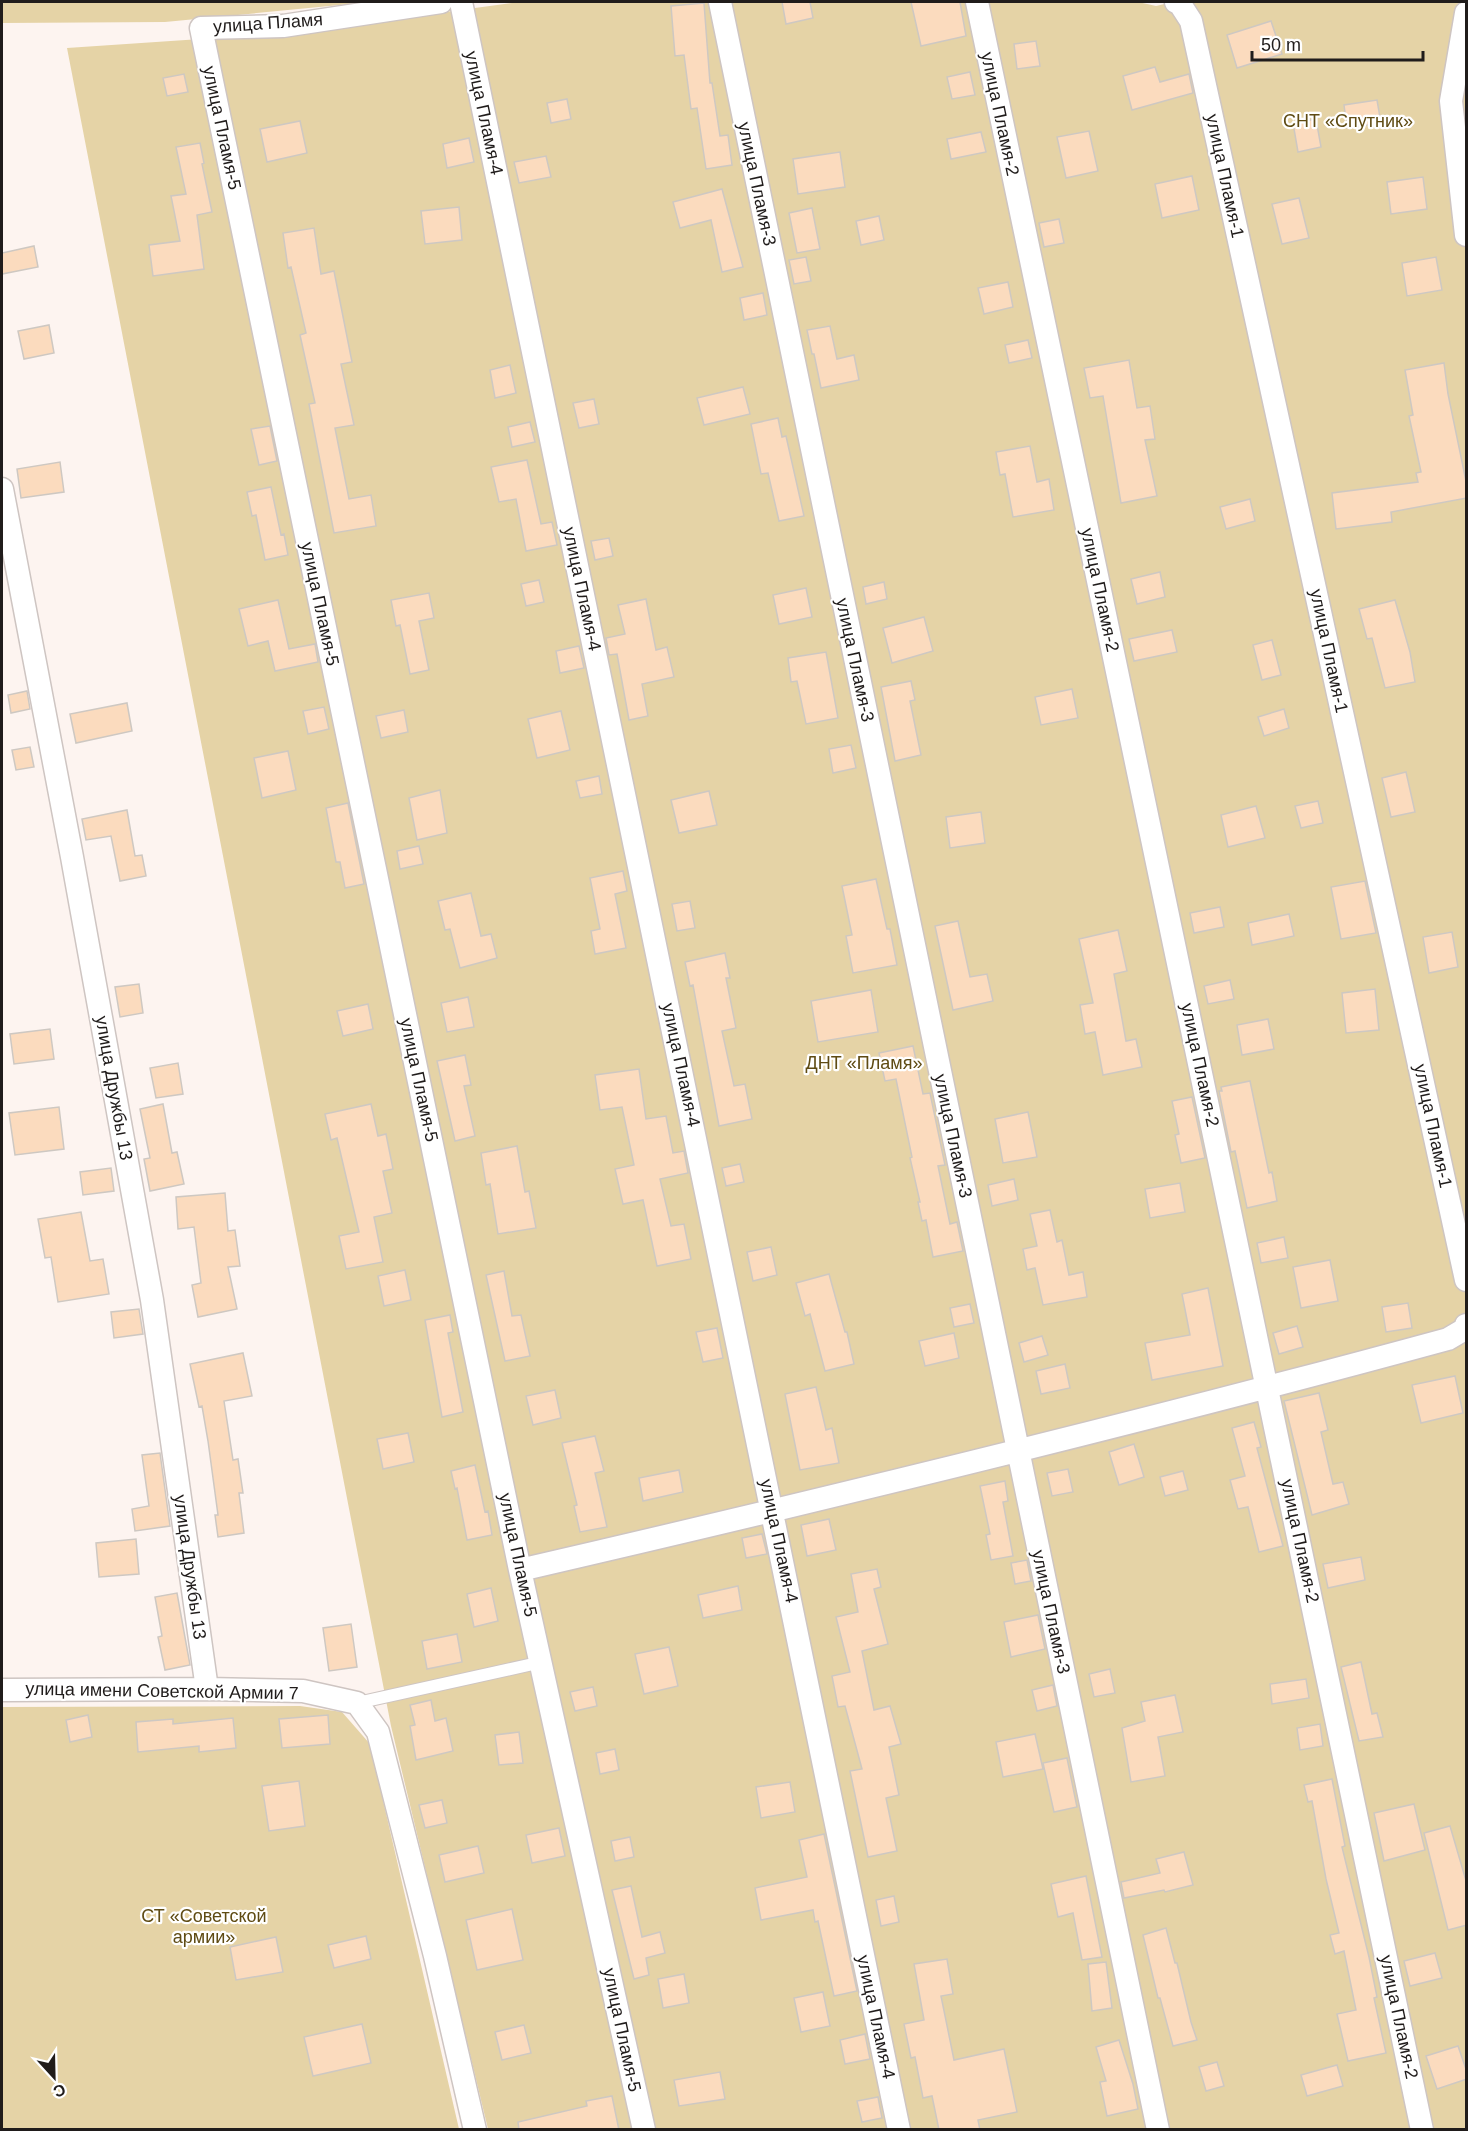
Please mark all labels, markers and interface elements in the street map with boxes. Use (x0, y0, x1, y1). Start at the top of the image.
street label: улица Пламя (212, 9, 324, 37)
scale bar (1252, 24, 1423, 62)
text: 50 m (1261, 35, 1301, 55)
street label: улица Пламя-4 (461, 49, 507, 177)
street label: улица Пламя-2 (977, 50, 1023, 178)
street label: улица Пламя-5 (199, 64, 245, 192)
park label: СНТ «Спутник» (1283, 111, 1413, 131)
street label: улица Пламя-1 (1202, 112, 1248, 240)
street label: улица Пламя-3 (734, 120, 780, 248)
street label: улица Пламя-4 (559, 525, 605, 653)
street label: улица Пламя-2 (1077, 526, 1123, 654)
street label: улица Пламя-5 (297, 540, 343, 668)
street label: улица Пламя-1 (1306, 587, 1352, 715)
street label: улица Пламя-3 (832, 596, 878, 724)
street label: улица Пламя-4 (658, 1001, 704, 1129)
street label: улица Пламя-2 (1177, 1001, 1223, 1129)
street label: улица Дружбы 13 (91, 1014, 137, 1162)
street label: улица Пламя-5 (396, 1016, 442, 1144)
park label: ДНТ «Пламя» (806, 1053, 922, 1073)
street label: улица Пламя-1 (1410, 1062, 1456, 1190)
street label: улица Пламя-3 (930, 1072, 976, 1200)
street label: улица Пламя-4 (756, 1477, 802, 1605)
street label: улица Пламя-2 (1277, 1477, 1323, 1605)
street label: улица Пламя-5 (495, 1491, 541, 1619)
street label: улица Дружбы 13 (170, 1493, 210, 1641)
street label: улица Пламя-3 (1028, 1548, 1074, 1676)
street label: улица имени Советской Армии 7 (25, 1679, 299, 1703)
park label: СТ «Советской армии» (141, 1906, 267, 1947)
street label: улица Пламя-4 (853, 1953, 899, 2081)
street label: улица Пламя-2 (1376, 1953, 1422, 2081)
street label: улица Пламя-5 (599, 1966, 645, 2094)
north arrow (24, 2047, 84, 2107)
text: С (50, 2080, 68, 2101)

